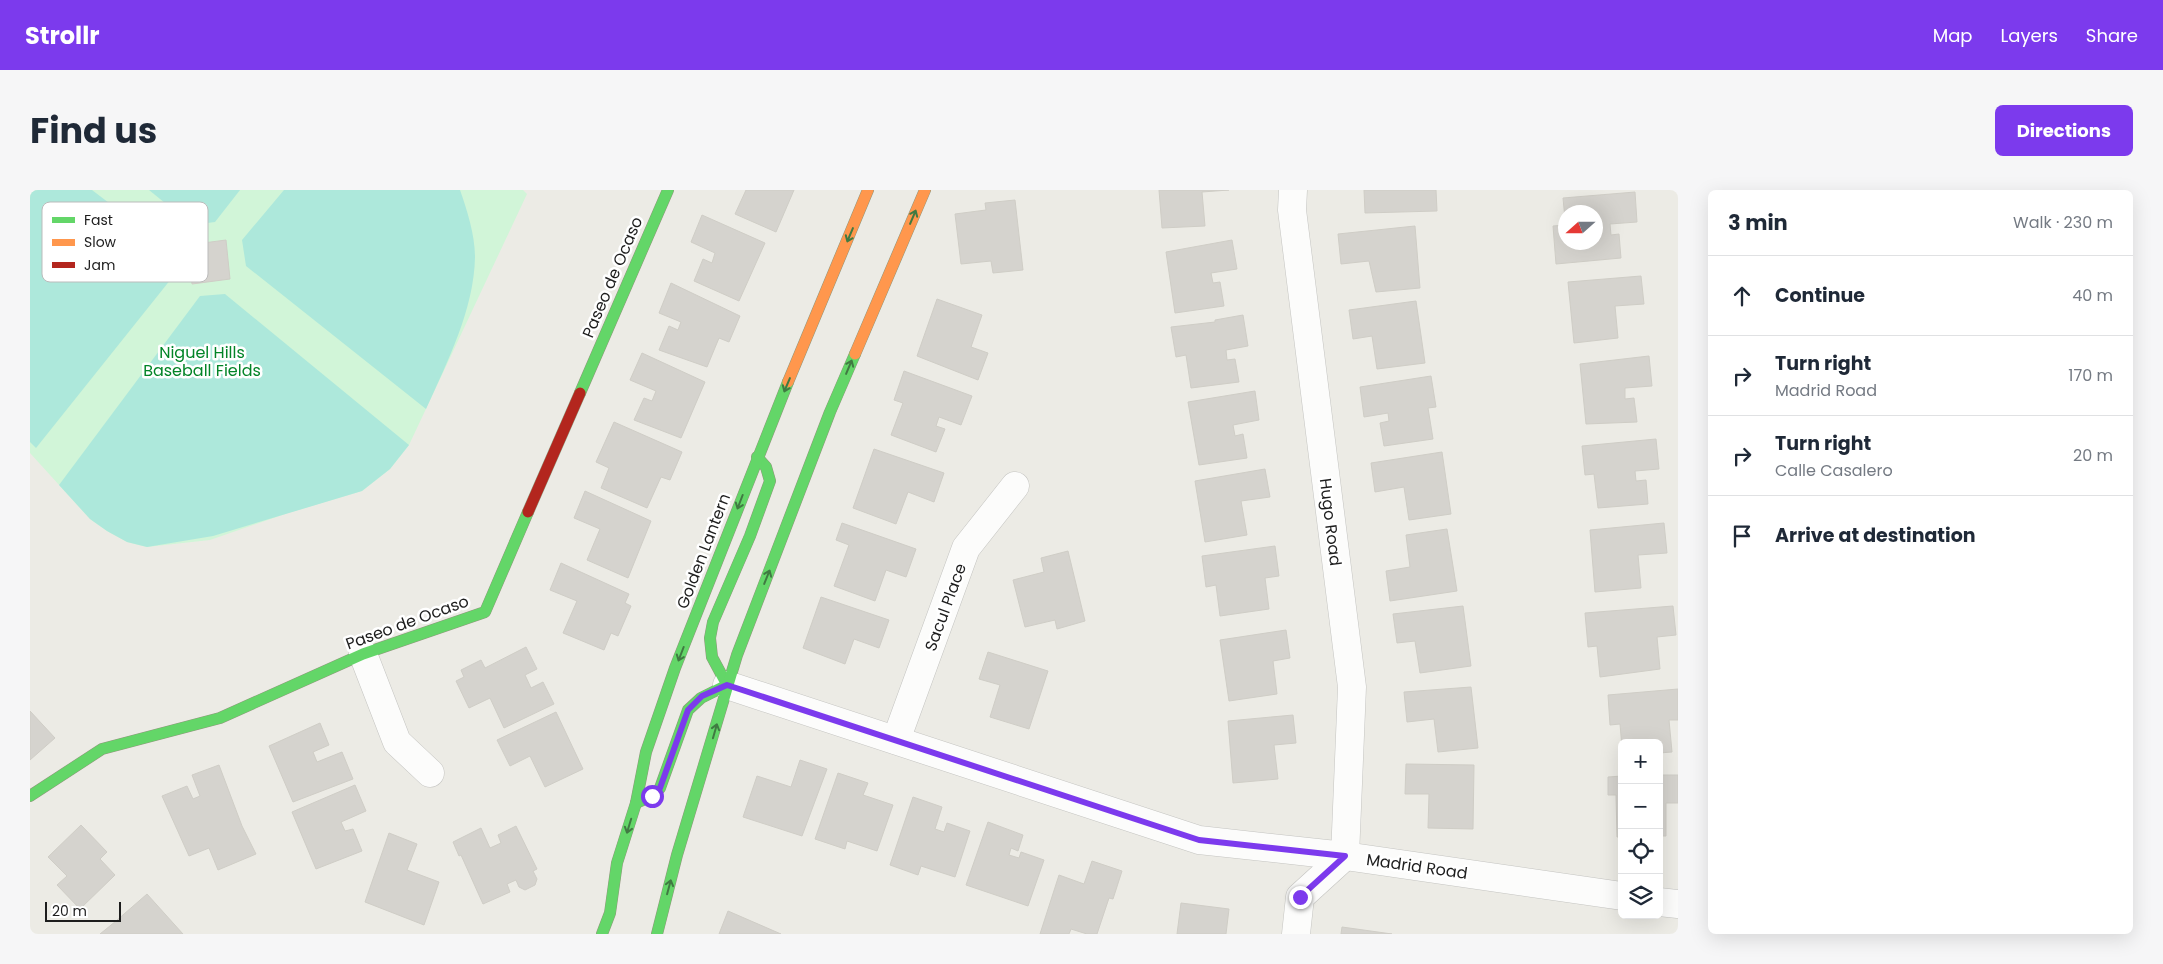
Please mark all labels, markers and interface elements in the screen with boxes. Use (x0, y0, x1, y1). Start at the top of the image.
text: Strollr (25, 19, 100, 52)
text: Map (1933, 23, 1973, 48)
text: Layers (2001, 23, 2058, 48)
text: Share (2086, 23, 2138, 48)
button: Directions (1995, 105, 2133, 156)
text: Find us (30, 106, 157, 155)
legend (42, 202, 208, 282)
north arrow (1558, 205, 1603, 250)
text: 3 min (1728, 208, 1788, 237)
text: Fast (84, 210, 113, 230)
one-way arrow (909, 210, 918, 225)
text: Walk · 230 m (2013, 211, 2113, 234)
street label: Paseo de Ocaso (577, 213, 648, 341)
one-way arrow (844, 227, 854, 242)
text: Slow (84, 232, 117, 252)
text: Jam (84, 255, 115, 275)
icon: ahead (1728, 282, 1756, 310)
text: Continue (1775, 282, 1865, 309)
text: 40 m (2072, 284, 2113, 307)
park label: Niguel Hills Baseball Fields (143, 341, 261, 382)
text: Turn right (1775, 350, 1871, 377)
one-way arrow (844, 360, 854, 375)
icon: right (1728, 362, 1756, 390)
text: 170 m (2068, 364, 2113, 387)
one-way arrow (782, 377, 792, 392)
text: Madrid Road (1775, 379, 1877, 402)
text: Turn right (1775, 430, 1871, 457)
icon: right (1728, 442, 1756, 470)
text: 20 m (2073, 444, 2113, 467)
text: Calle Casalero (1775, 459, 1893, 482)
street label: Hugo Road (1314, 477, 1347, 567)
street label: Golden Lantern (671, 490, 736, 612)
one-way arrow (735, 494, 744, 509)
icon: arrive (1728, 522, 1756, 550)
text: Arrive at destination (1775, 522, 1976, 549)
street label: Sacul Place (919, 560, 972, 654)
one-way arrow (763, 570, 772, 586)
street label: Paseo de Ocaso (342, 590, 472, 655)
one-way arrow (676, 646, 685, 661)
one-way arrow (710, 723, 720, 739)
map controls (1618, 739, 1663, 919)
button: + (1618, 739, 1663, 784)
button: − (1618, 784, 1663, 829)
route start (641, 785, 664, 808)
one-way arrow (623, 817, 633, 833)
button: locate (1618, 829, 1663, 874)
street label: Madrid Road (1365, 848, 1469, 885)
button: layers (1618, 874, 1663, 919)
one-way arrow (665, 879, 674, 895)
route end (1289, 886, 1312, 909)
scale bar (45, 899, 121, 922)
text: 20 m (52, 901, 87, 921)

